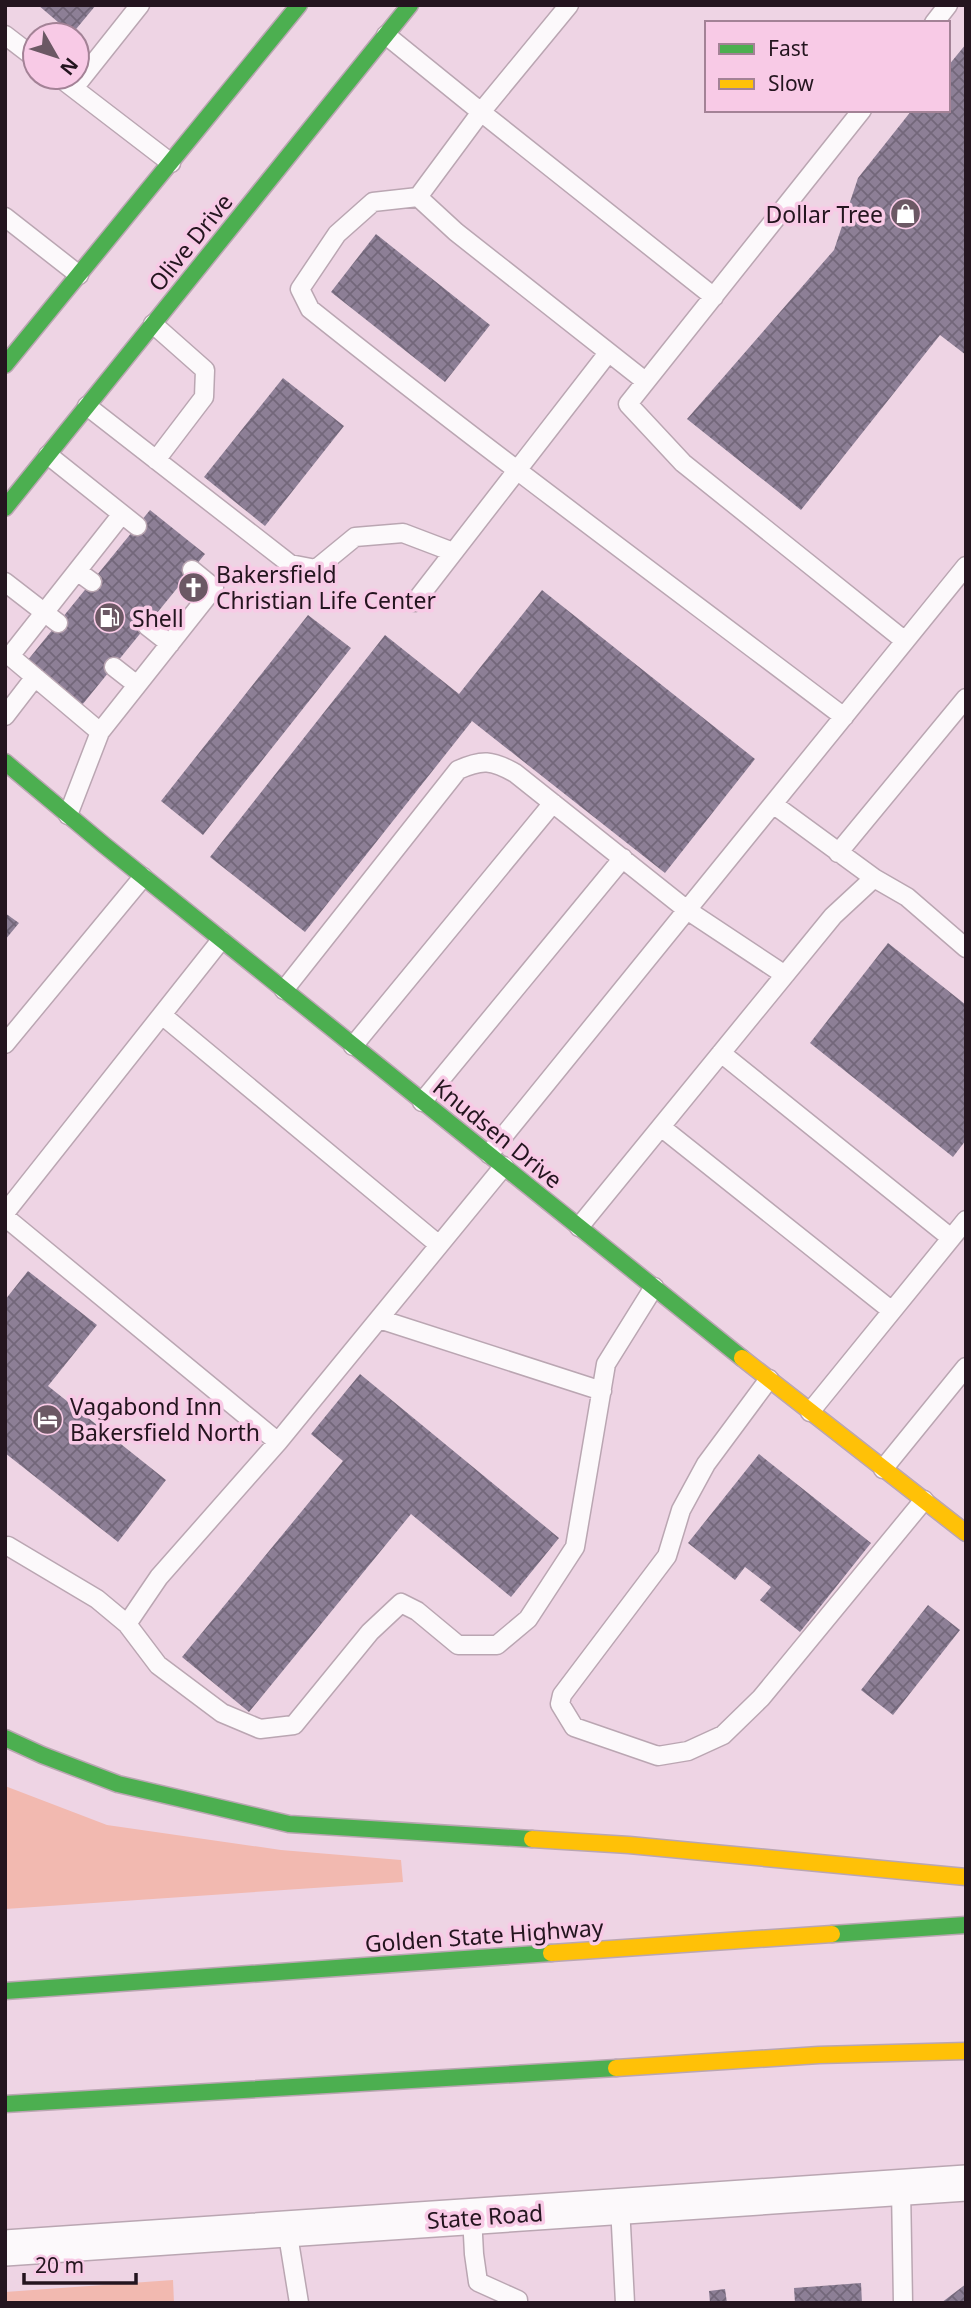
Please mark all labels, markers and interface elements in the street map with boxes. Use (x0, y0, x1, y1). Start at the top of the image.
north arrow (21, 21, 91, 91)
legend (705, 21, 950, 112)
text: Fast (768, 34, 809, 62)
text: N (54, 53, 84, 81)
text: Slow (768, 69, 814, 97)
street label: Olive Drive (141, 186, 239, 298)
shop icon: Dollar Tree (889, 197, 923, 231)
place label: Dollar Tree (765, 198, 883, 230)
place label: Bakersfield Christian Life Center (216, 558, 436, 616)
church icon: Bakersfield Christian Life Center (176, 570, 210, 604)
fuel station icon: Shell (92, 601, 126, 635)
place label: Shell (132, 602, 184, 634)
street label: Knudsen Drive (427, 1071, 569, 1195)
place label: Vagabond Inn Bakersfield North (70, 1390, 260, 1448)
hotel icon: Vagabond Inn Bakersfield North (30, 1402, 64, 1436)
street label: Golden State Highway (364, 1911, 605, 1959)
street label: State Road (426, 2196, 544, 2236)
scale bar (24, 2242, 136, 2286)
text: 20 m (35, 2251, 84, 2279)

